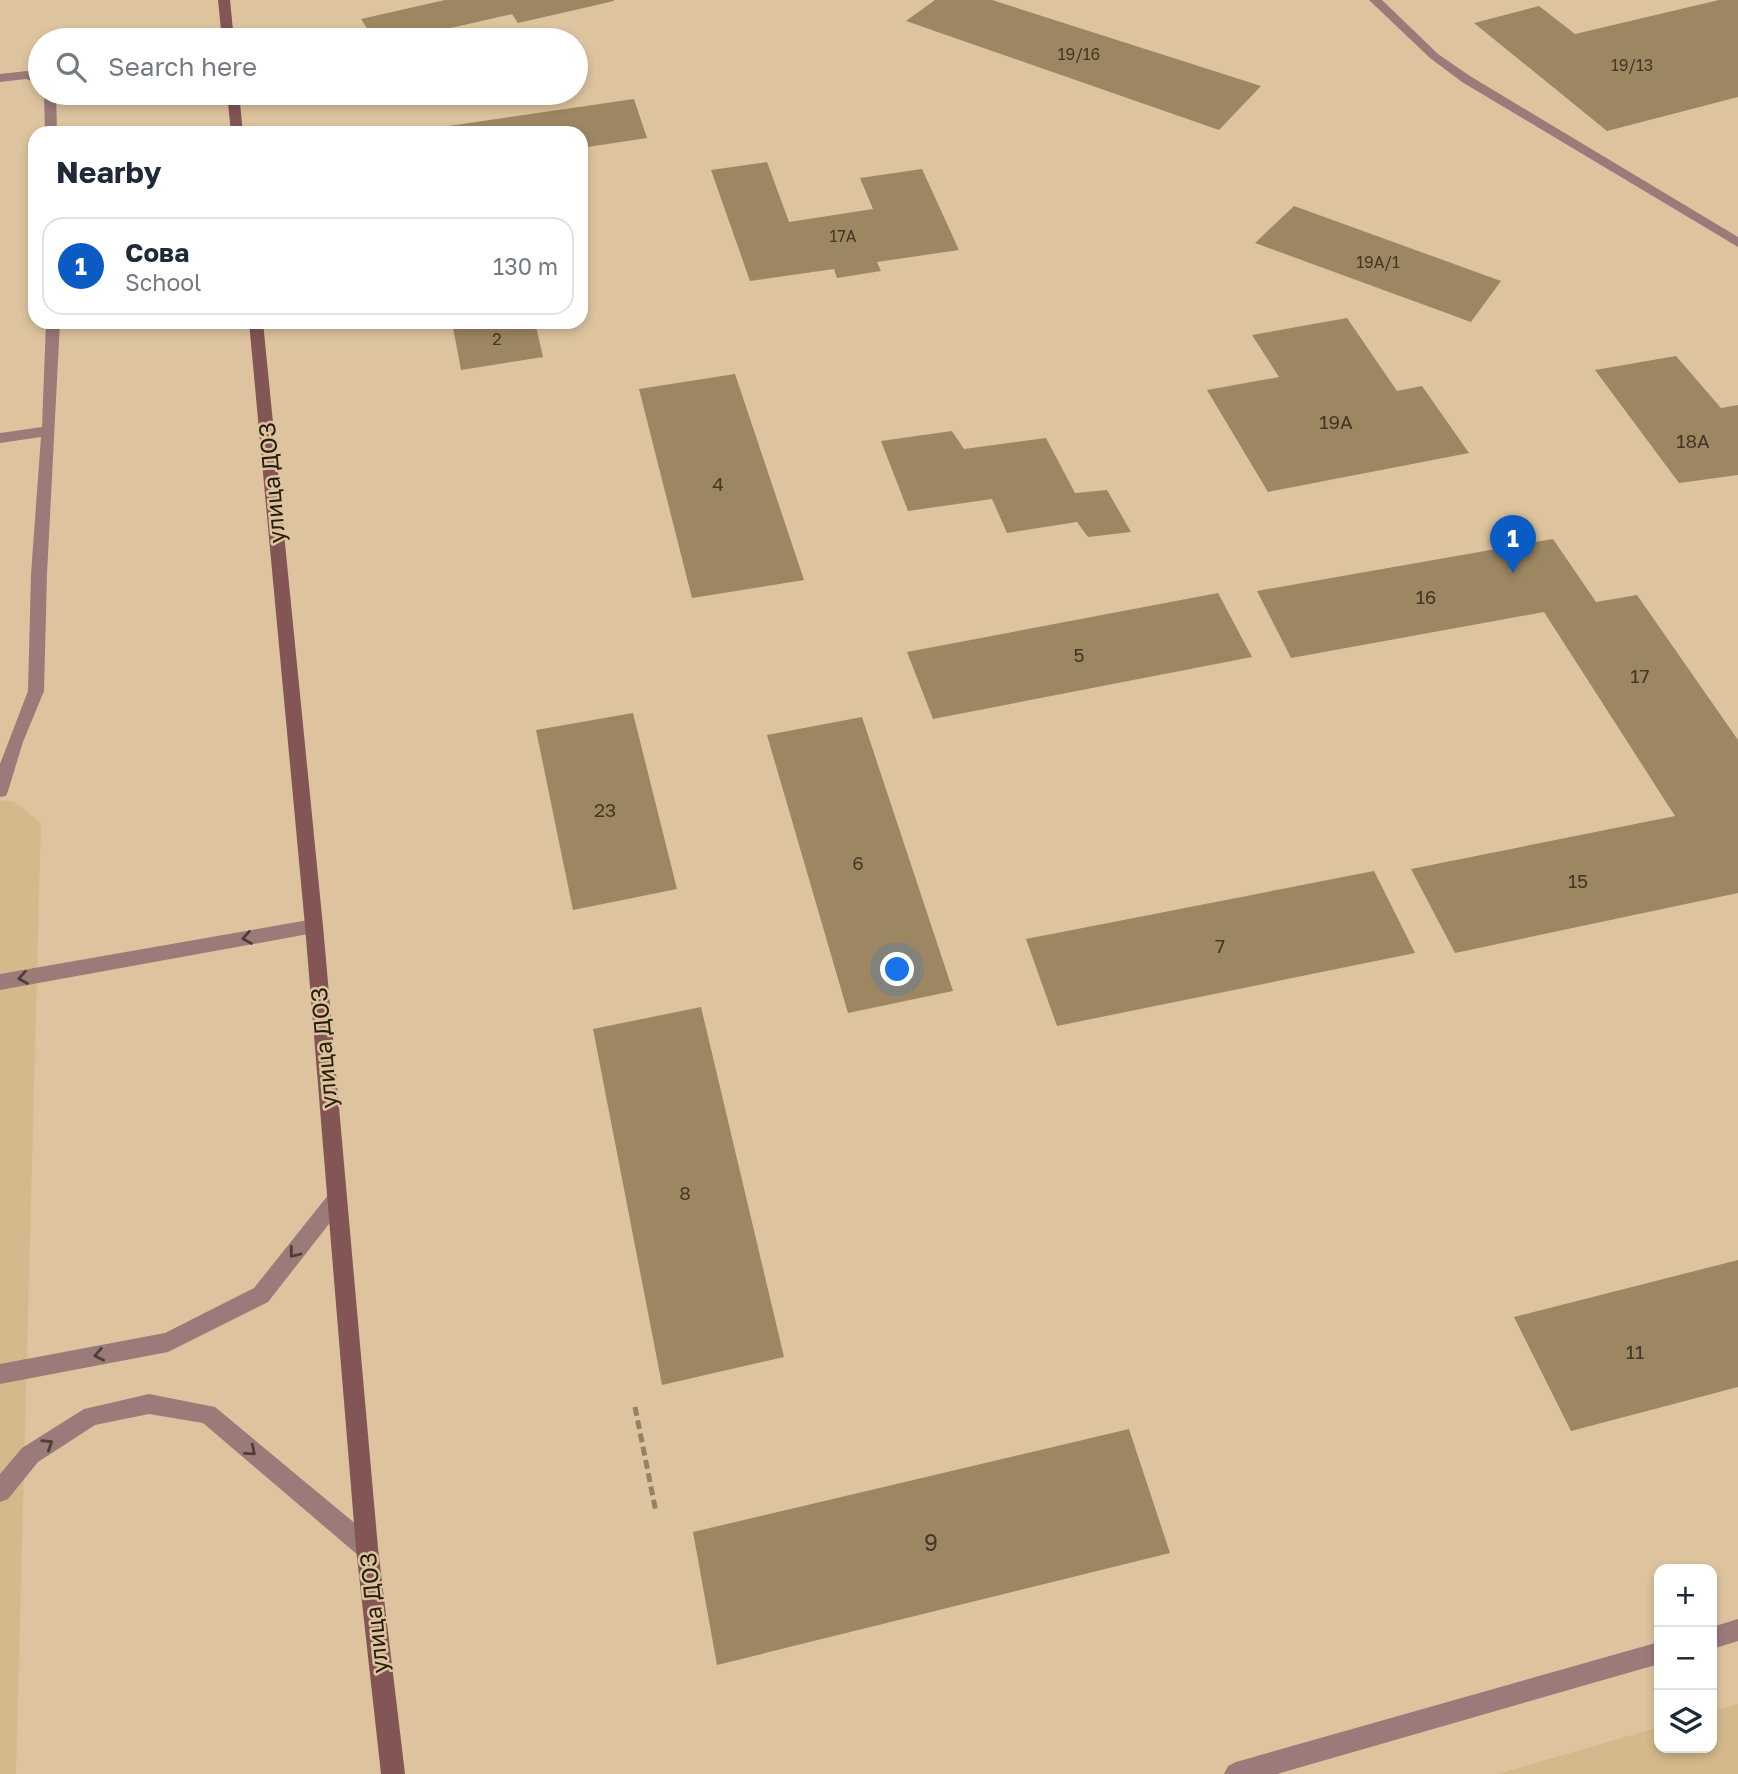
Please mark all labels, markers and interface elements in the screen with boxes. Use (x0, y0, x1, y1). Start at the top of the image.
search box (28, 28, 588, 105)
house number: 19/16 (1058, 44, 1100, 64)
icon: search (52, 48, 90, 86)
text: Search here (108, 51, 257, 82)
house number: 19/13 (1611, 55, 1653, 75)
text: Nearby (56, 154, 161, 190)
house number: 17А (830, 226, 857, 246)
text: Сова (125, 237, 189, 268)
text: 1 (75, 252, 87, 280)
text: 130 m (493, 252, 558, 280)
house number: 19А/1 (1356, 252, 1400, 272)
text: School (125, 268, 201, 296)
house number: 2 (492, 329, 502, 349)
house number: 19А (1319, 410, 1353, 433)
street label: улица ДОЗ (252, 421, 290, 545)
house number: 18А (1676, 429, 1710, 452)
house number: 4 (712, 472, 724, 495)
pin: 1 (1490, 515, 1536, 573)
house number: 16 (1416, 585, 1436, 608)
house number: 5 (1073, 643, 1085, 666)
house number: 17 (1630, 664, 1650, 687)
house number: 23 (594, 798, 616, 821)
house number: 6 (852, 851, 864, 874)
house number: 15 (1568, 869, 1588, 892)
one-way arrow (241, 930, 253, 945)
house number: 7 (1215, 934, 1225, 957)
your location (880, 952, 914, 986)
one-way arrow (17, 970, 29, 985)
street label: улица ДОЗ (304, 986, 342, 1110)
house number: 8 (679, 1181, 691, 1204)
one-way arrow (289, 1246, 302, 1258)
house number: 11 (1626, 1340, 1644, 1363)
one-way arrow (93, 1347, 105, 1362)
one-way arrow (40, 1439, 53, 1452)
one-way arrow (243, 1443, 256, 1455)
house number: 9 (924, 1528, 938, 1556)
street label: улица ДОЗ (353, 1551, 393, 1675)
map controls (1654, 1564, 1717, 1753)
button: + (1654, 1564, 1717, 1627)
button: − (1654, 1627, 1717, 1690)
button: layers (1654, 1690, 1717, 1753)

